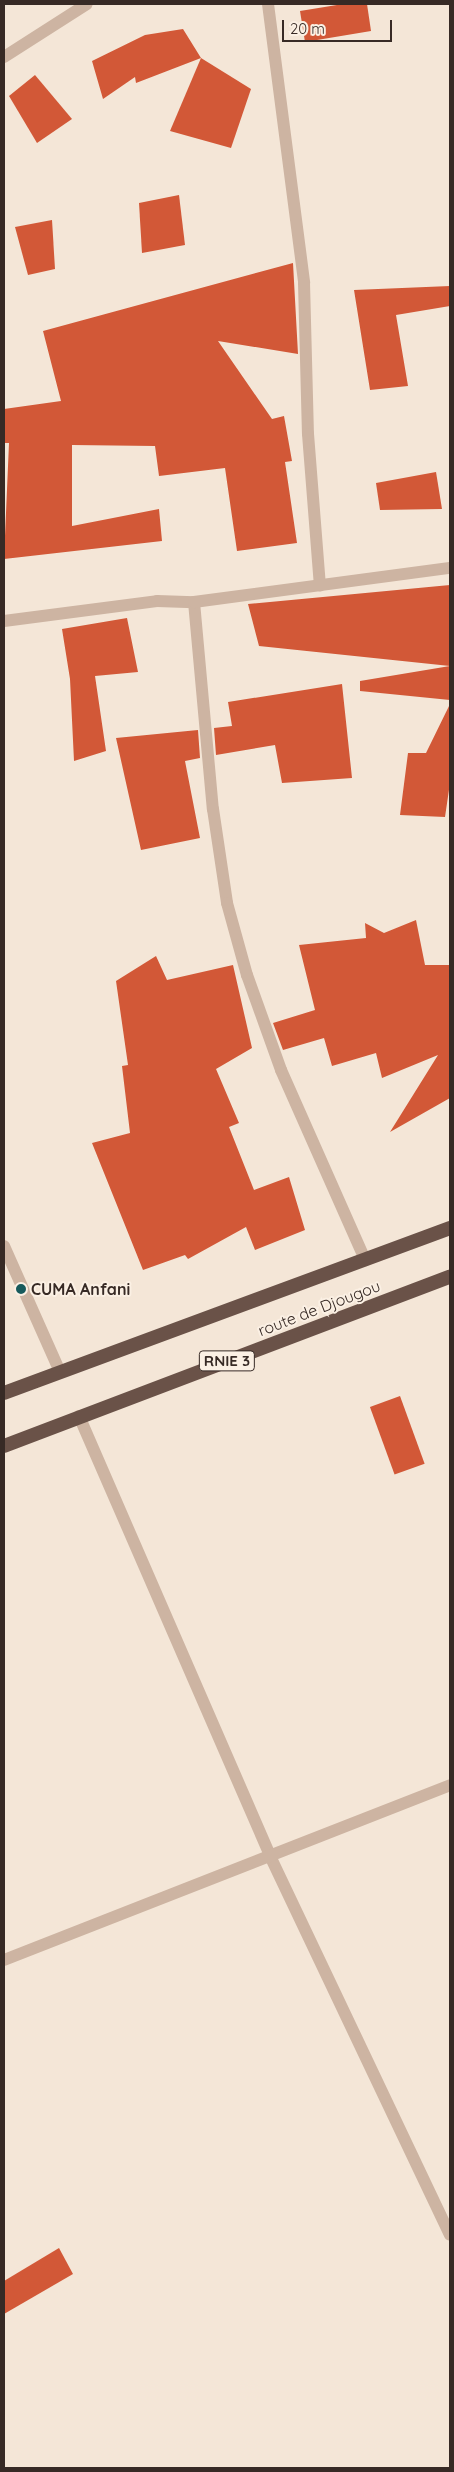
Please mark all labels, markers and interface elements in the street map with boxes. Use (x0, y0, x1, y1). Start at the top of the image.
scale bar (284, 10, 394, 42)
text: 20 m (290, 19, 325, 38)
street label: route de Djougou (255, 1276, 383, 1340)
place label: CUMA Anfani (31, 1279, 130, 1299)
marker: CUMA Anfani (15, 1283, 27, 1295)
road number: RNIE 3 (198, 1348, 256, 1374)

